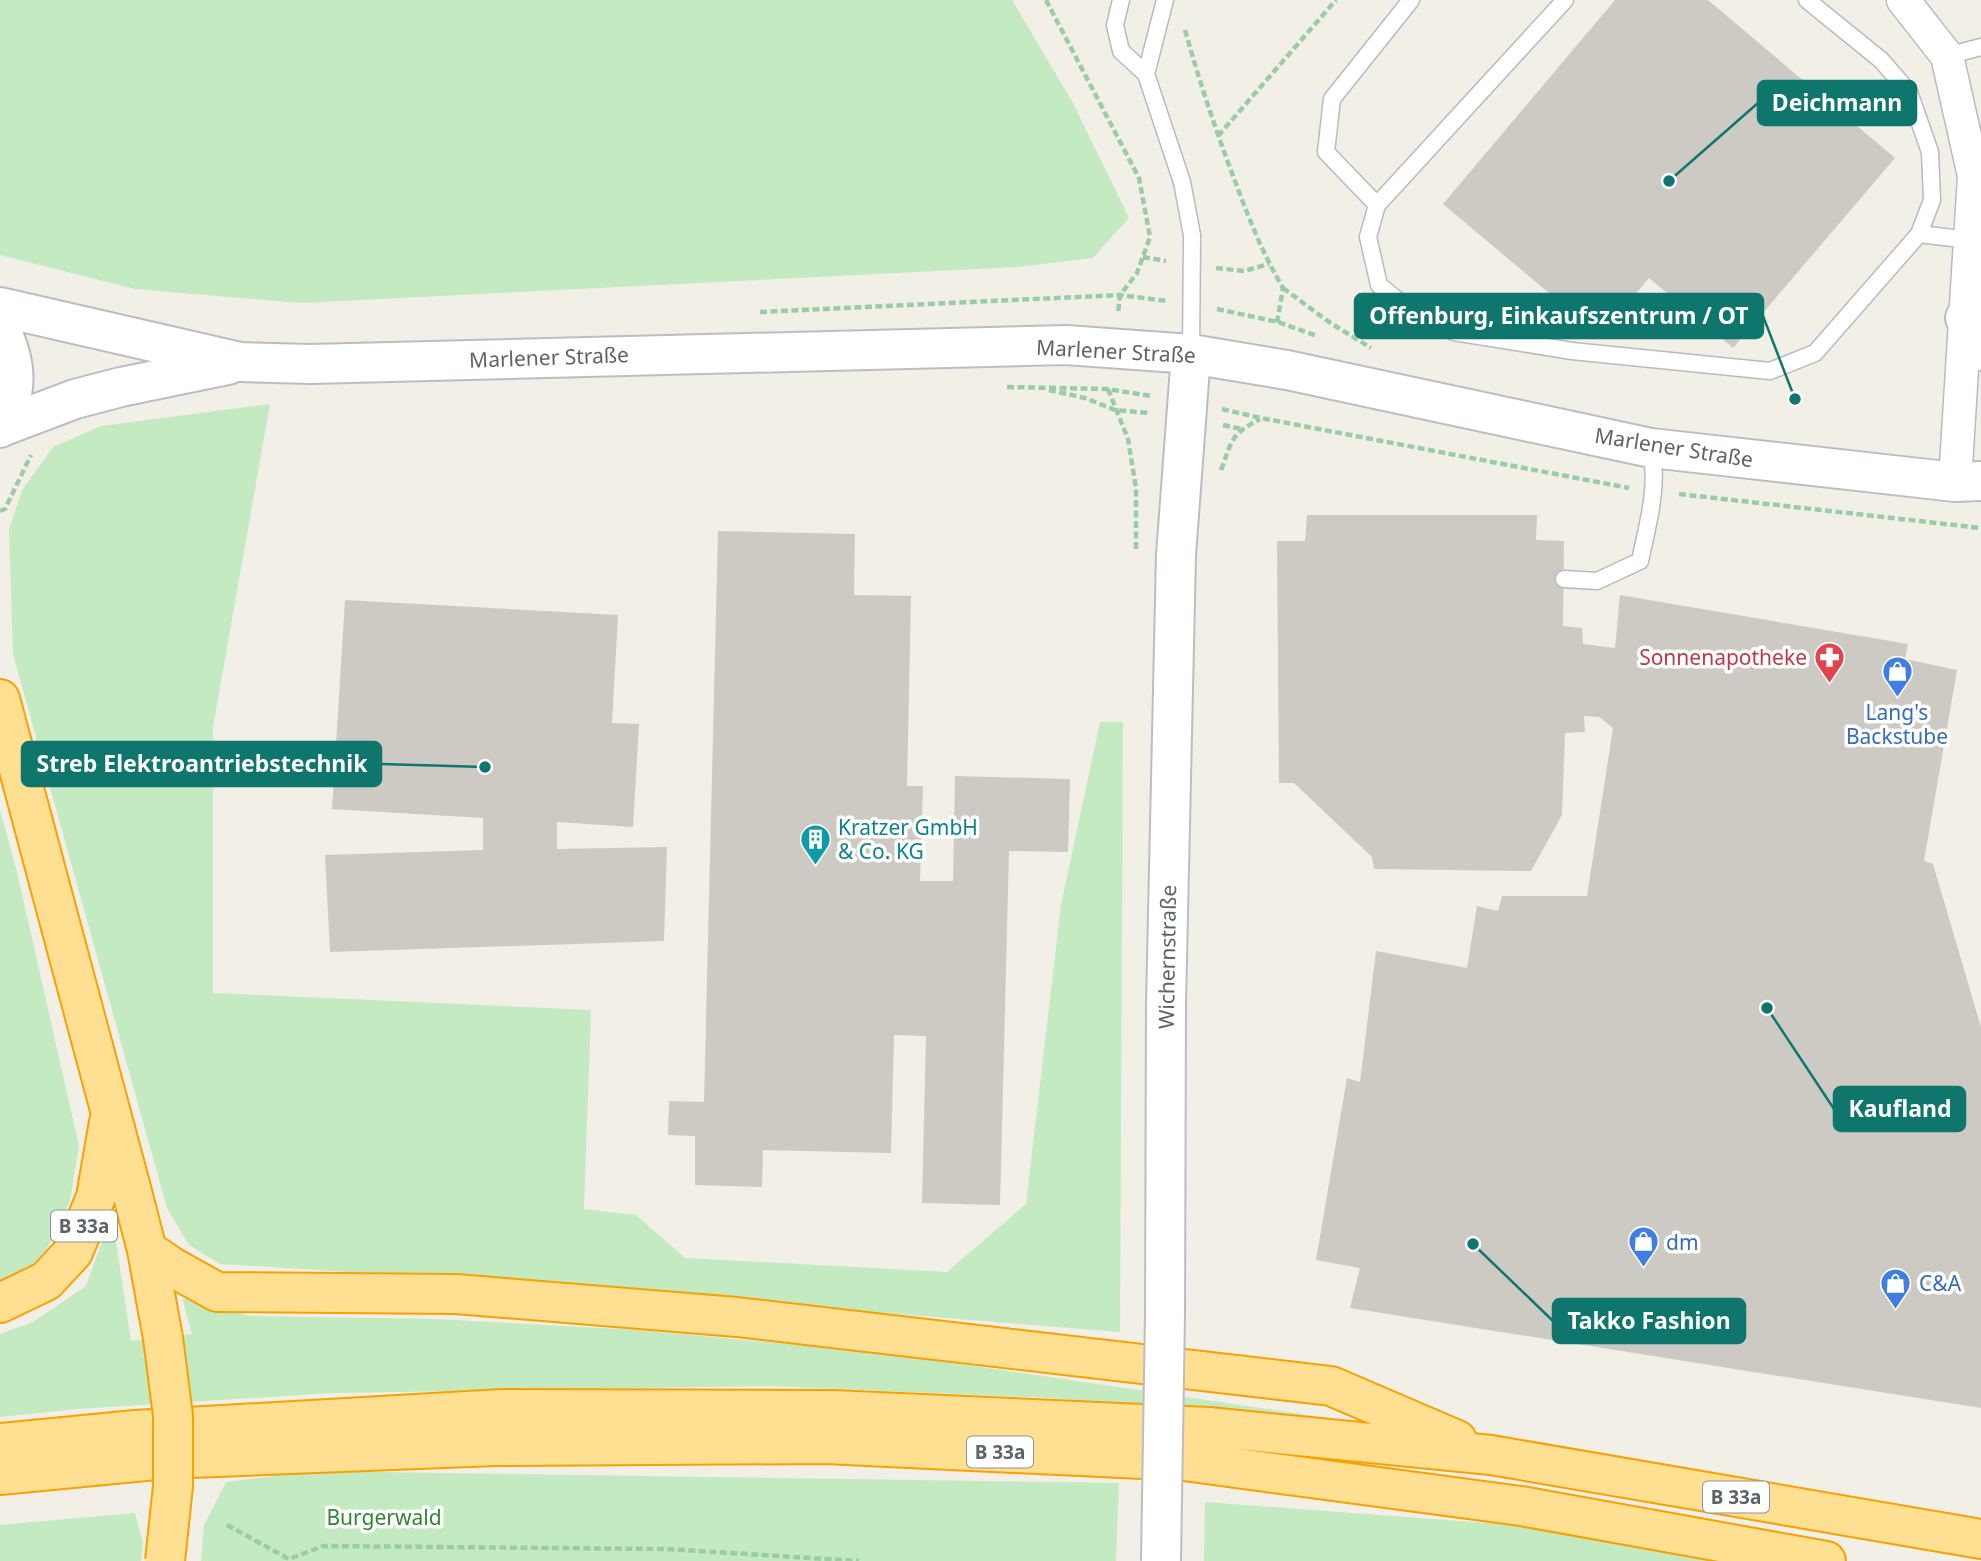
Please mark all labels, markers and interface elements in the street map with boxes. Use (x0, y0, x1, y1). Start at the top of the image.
callout: Deichmann (1758, 81, 1916, 125)
text: Deichmann (1772, 86, 1902, 118)
callout: Offenburg, Einkaufszentrum / OT (1355, 294, 1763, 338)
text: Offenburg, Einkaufszentrum / OT (1369, 299, 1749, 331)
street label: Marlener Straße (1035, 333, 1197, 369)
street label: Marlener Straße (469, 340, 629, 374)
street label: Marlener Straße (1593, 421, 1755, 473)
pharmacy icon: Sonnenapotheke (1813, 640, 1847, 684)
place label: Sonnenapotheke (1639, 643, 1807, 671)
shop icon: Lang's Backstube (1880, 655, 1914, 699)
place label: Lang's Backstube (1846, 698, 1948, 750)
callout: Streb Elektroantriebstechnik (22, 742, 381, 786)
text: Streb Elektroantriebstechnik (37, 747, 368, 779)
place label: Kratzer GmbH & Co. KG (838, 813, 978, 865)
building icon: Kratzer GmbH & Co. KG (798, 822, 832, 866)
street label: Wichernstraße (1152, 885, 1182, 1029)
callout: Kaufland (1834, 1087, 1965, 1131)
text: Kaufland (1848, 1092, 1952, 1124)
road number: B 33a (51, 1210, 117, 1242)
shop icon: dm (1626, 1225, 1660, 1269)
place label: dm (1666, 1228, 1699, 1256)
shop icon: C&A (1879, 1266, 1913, 1310)
place label: C&A (1919, 1269, 1962, 1297)
callout: Takko Fashion (1553, 1299, 1745, 1343)
text: Takko Fashion (1567, 1304, 1731, 1336)
road number: B 33a (967, 1436, 1033, 1468)
road number: B 33a (1703, 1482, 1769, 1512)
park label: Burgerwald (326, 1503, 442, 1531)

